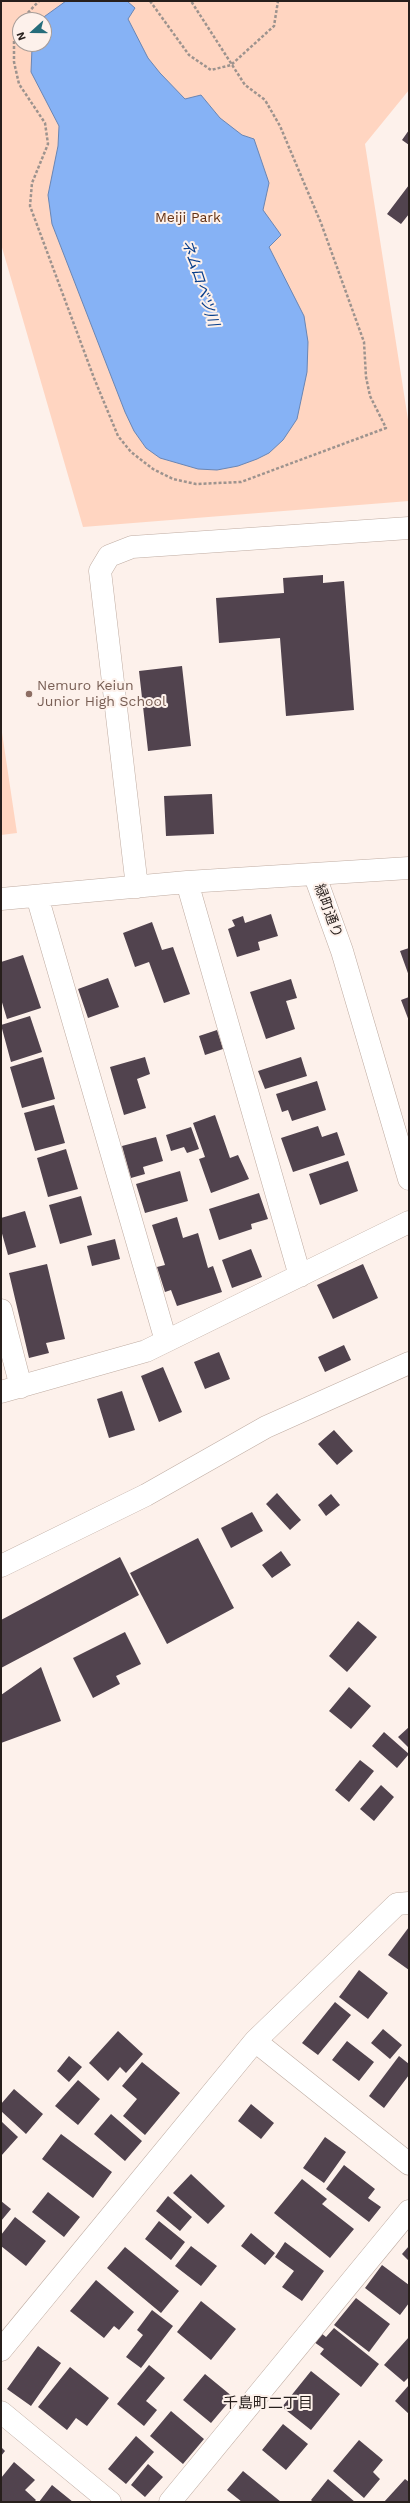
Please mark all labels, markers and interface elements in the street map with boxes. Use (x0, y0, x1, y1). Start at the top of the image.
north arrow (12, 12, 52, 52)
text: N (14, 30, 29, 42)
park label: Meiji Park (155, 210, 221, 226)
water label: ネムロベツ川 (178, 237, 222, 329)
place label: Nemuro Keiun Junior High School (37, 678, 166, 710)
marker: Nemuro Keiun Junior High School (24, 689, 34, 699)
street label: 緑町通り (311, 882, 345, 940)
district label: 千島町二丁目 (223, 2395, 313, 2413)

